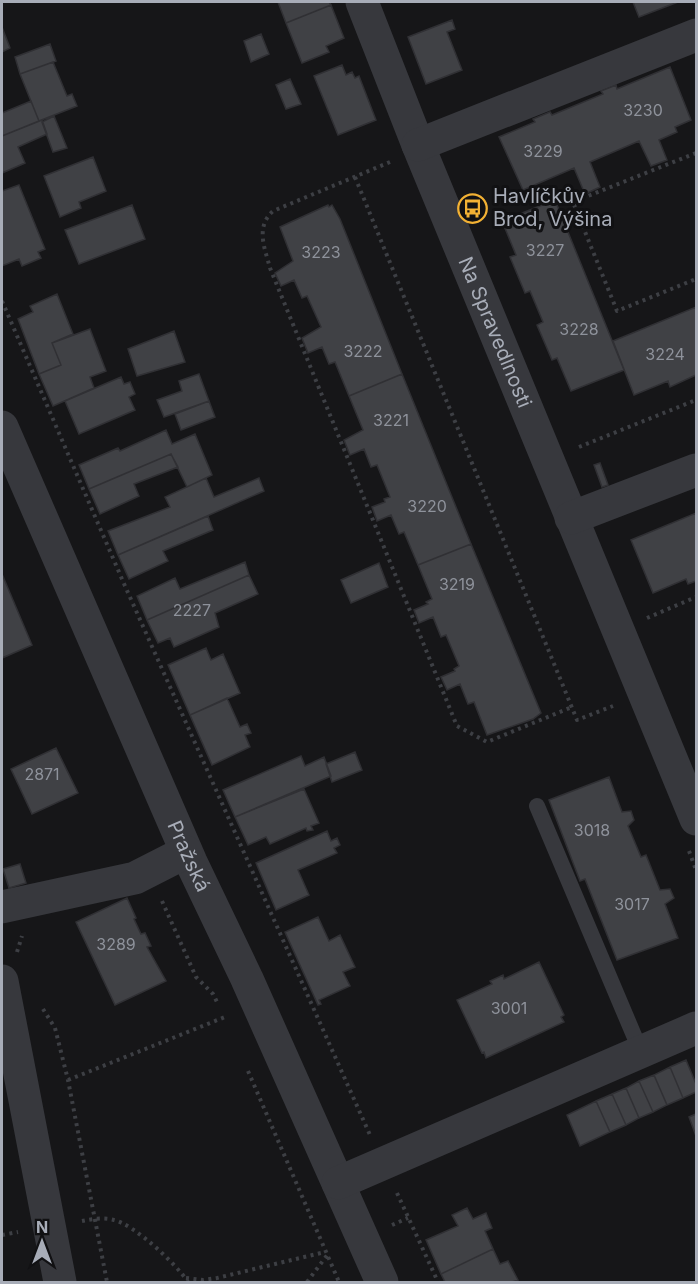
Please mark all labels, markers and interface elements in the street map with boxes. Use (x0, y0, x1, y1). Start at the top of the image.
house number: 3230 (623, 100, 663, 120)
house number: 3229 (523, 141, 563, 161)
place label: Havlíčkův Brod, Výšina (493, 184, 612, 231)
bus stop icon: Havlíčkův Brod, Výšina (456, 192, 488, 224)
house number: 3227 (526, 240, 564, 260)
house number: 3223 (301, 242, 341, 262)
street label: Na Spravedlnosti (453, 253, 537, 411)
house number: 3228 (559, 319, 599, 339)
house number: 3222 (343, 341, 383, 361)
house number: 3224 (645, 344, 685, 364)
house number: 3221 (373, 410, 409, 430)
house number: 3220 (407, 496, 447, 516)
house number: 3219 (439, 574, 475, 594)
house number: 2227 (173, 600, 211, 620)
house number: 2871 (24, 764, 60, 784)
street label: Pražská (162, 817, 215, 896)
house number: 3018 (574, 820, 610, 840)
house number: 3017 (614, 894, 650, 914)
house number: 3289 (96, 934, 136, 954)
house number: 3001 (491, 998, 527, 1018)
north arrow (12, 1212, 72, 1272)
text: N (36, 1217, 48, 1237)

